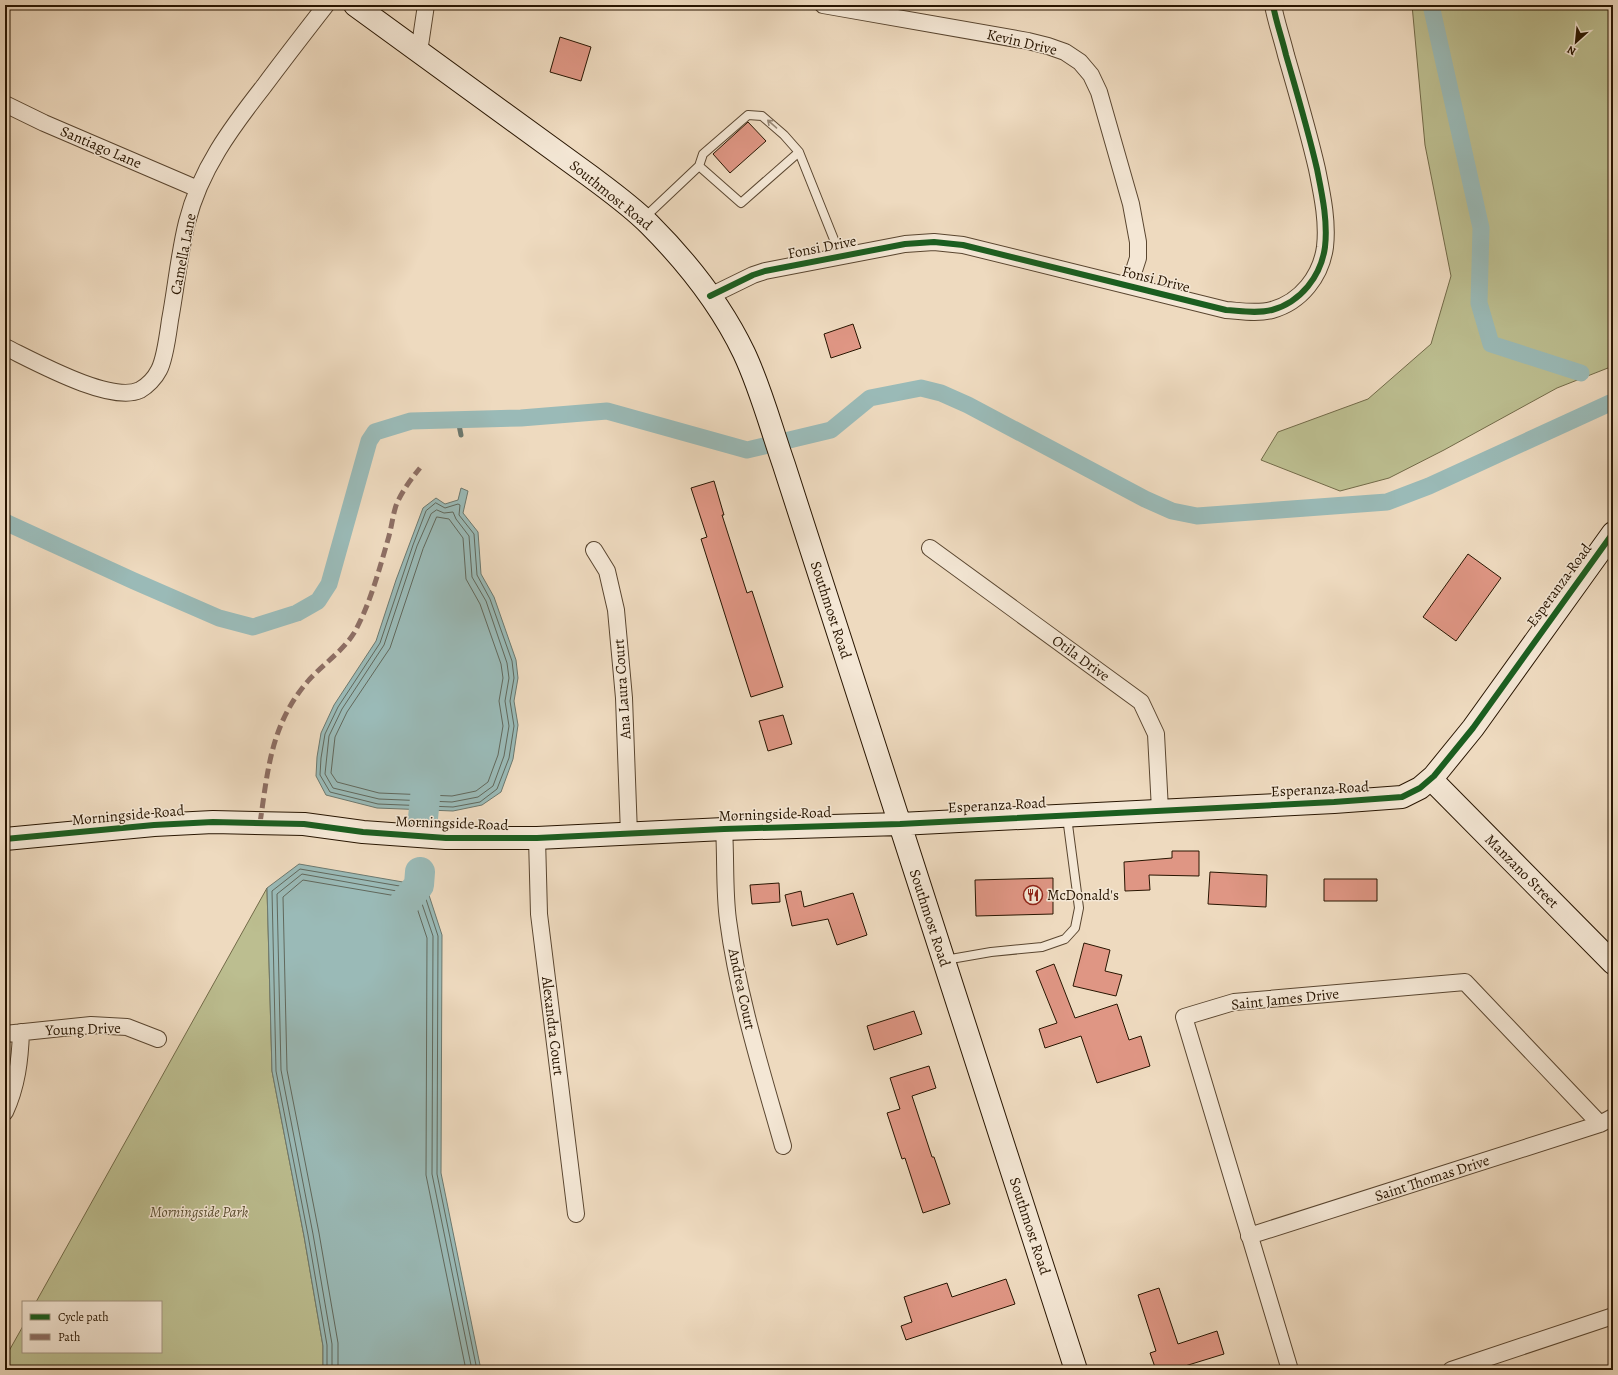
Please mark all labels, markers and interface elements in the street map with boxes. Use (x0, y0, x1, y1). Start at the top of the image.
north arrow (1556, 22, 1596, 62)
street label: Kevin Drive (985, 24, 1059, 60)
text: N (1565, 42, 1579, 59)
one-way arrow (767, 120, 777, 129)
street label: Santiago Lane (57, 121, 145, 173)
street label: Southmost Road (565, 155, 657, 235)
street label: Camella Lane (165, 211, 201, 296)
street label: Fonsi Drive (786, 230, 858, 263)
street label: Fonsi Drive (1120, 261, 1192, 297)
street label: Esperanza Road (1522, 539, 1597, 631)
street label: Southmost Road (806, 559, 856, 662)
street label: Otila Drive (1048, 630, 1114, 686)
street label: Ana Laura Court (609, 638, 636, 741)
street label: Esperanza Road (1270, 776, 1371, 802)
street label: Esperanza Road (947, 792, 1048, 818)
street label: Morningside Road (71, 800, 186, 830)
street label: Morningside Road (718, 802, 833, 826)
street label: Morningside Road (395, 811, 510, 835)
street label: Manzano Street (1481, 830, 1563, 912)
street label: Southmost Road (905, 867, 955, 970)
restaurant icon: McDonald's (1022, 884, 1044, 906)
place label: McDonald's (1047, 885, 1119, 905)
street label: Andrea Court (723, 946, 760, 1031)
street label: Alexandra Court (537, 974, 569, 1077)
street label: Saint James Drive (1230, 983, 1340, 1015)
street label: Young Drive (44, 1018, 121, 1040)
street label: Saint Thomas Drive (1372, 1150, 1492, 1206)
street label: Southmost Road (1005, 1175, 1055, 1278)
park label: Morningside Park (150, 1202, 249, 1222)
legend (22, 1301, 162, 1353)
text: Cycle path (58, 1309, 109, 1325)
text: Path (58, 1329, 81, 1345)

